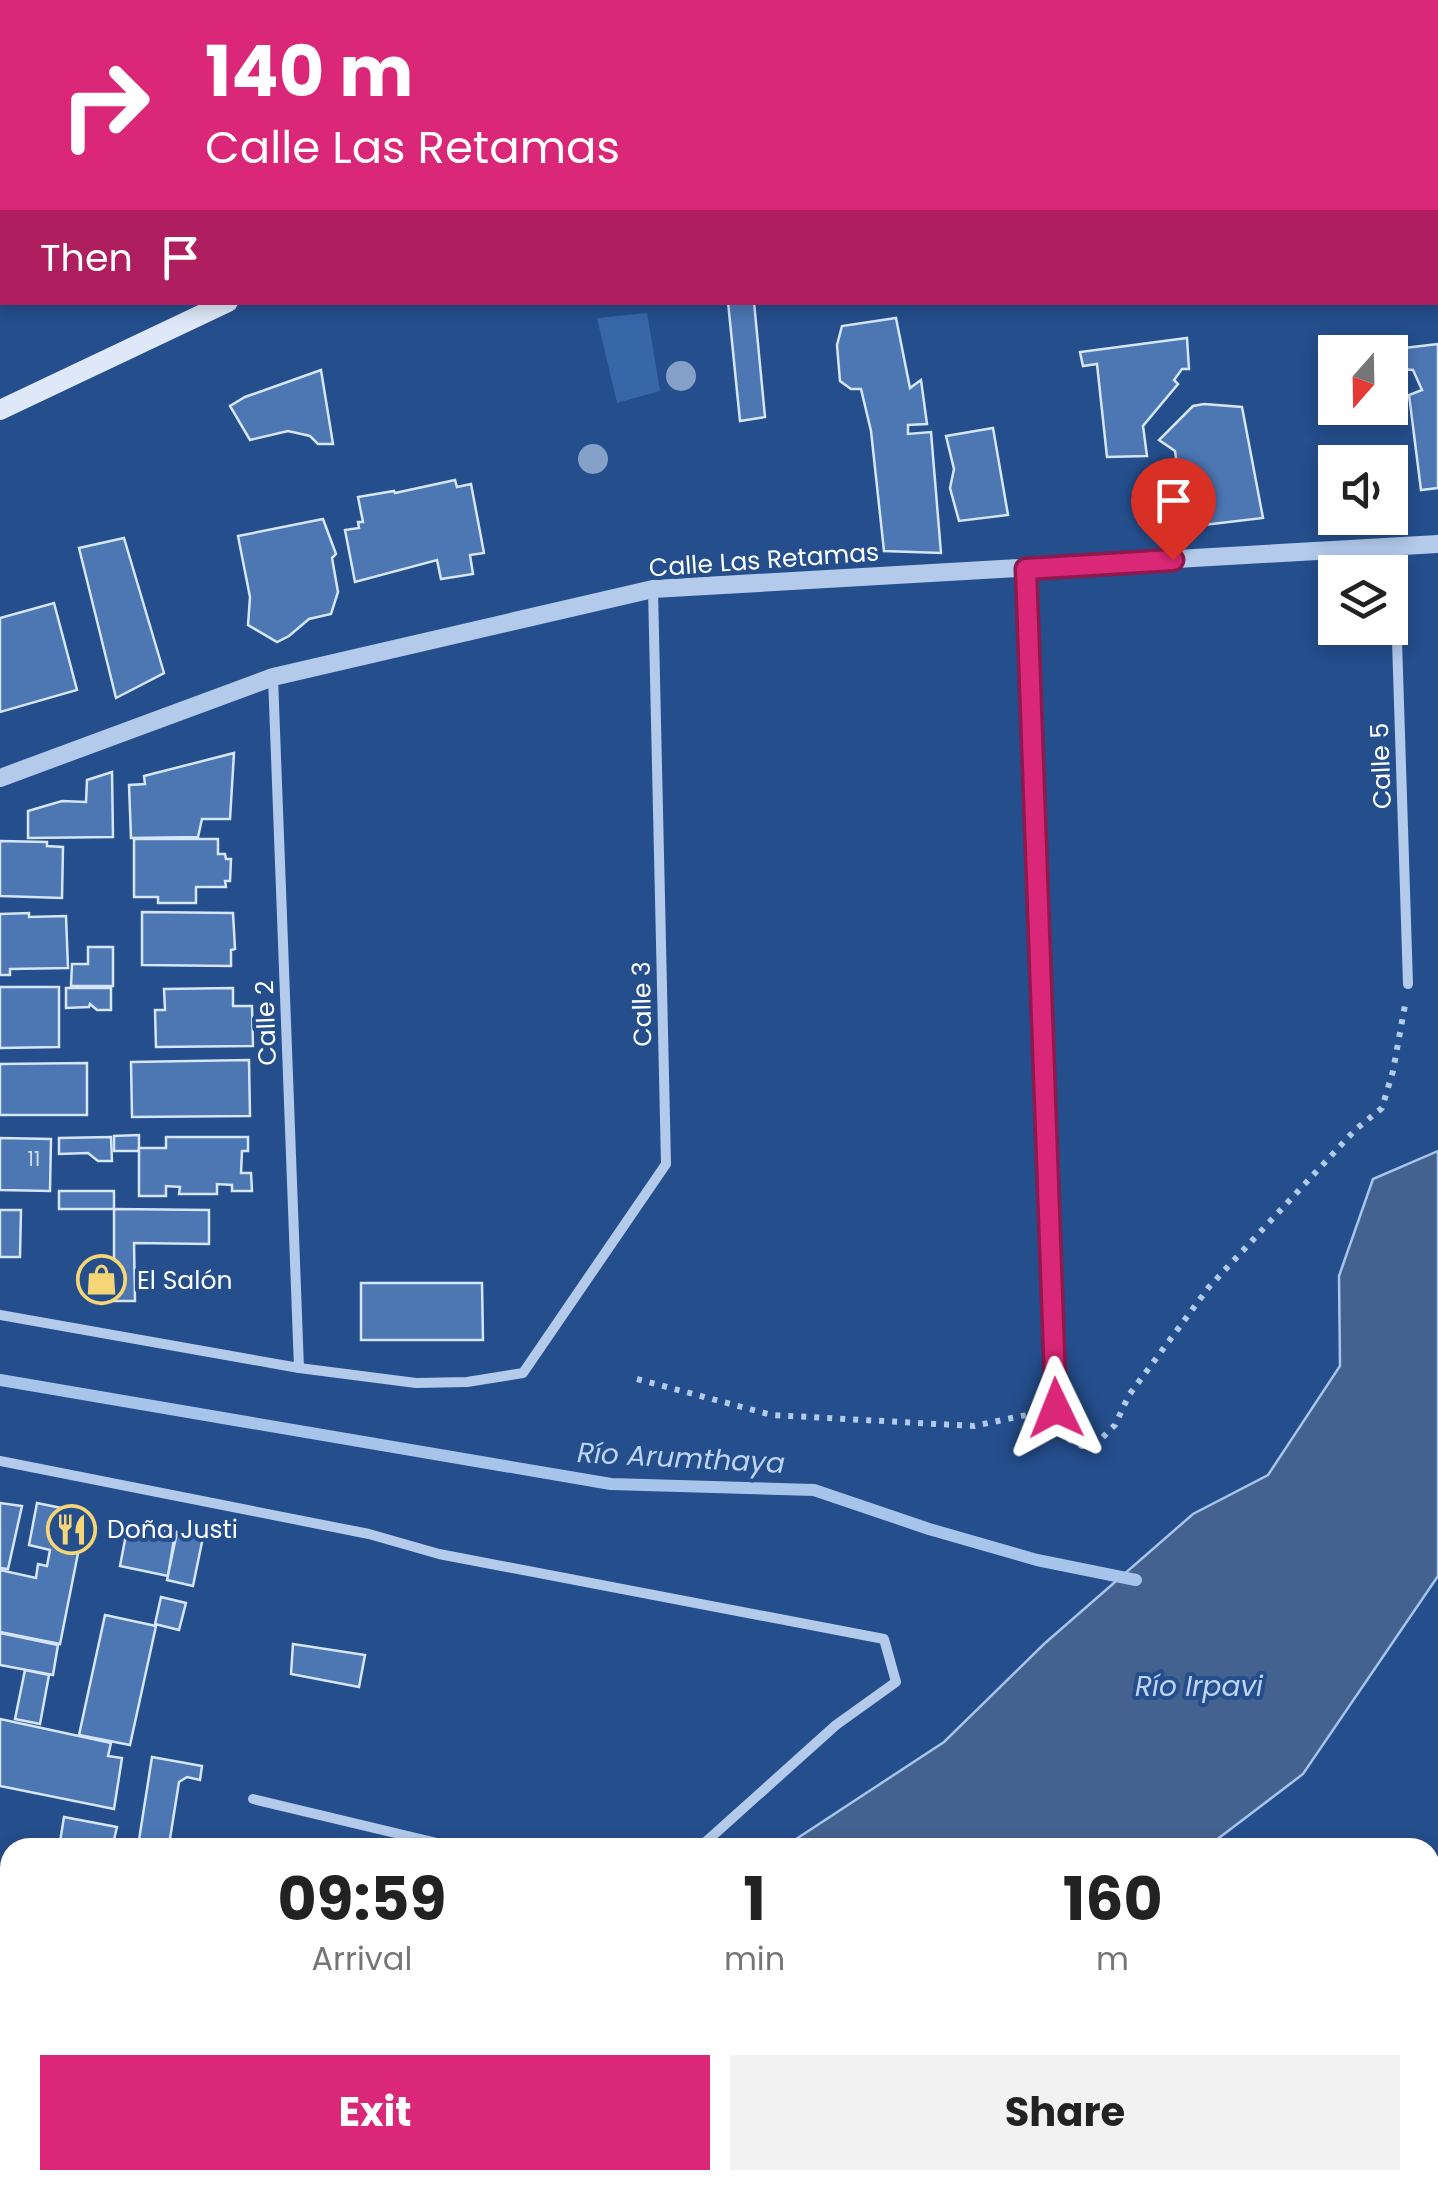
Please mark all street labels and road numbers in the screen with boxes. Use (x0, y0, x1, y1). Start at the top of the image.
street label: Calle Las Retamas (648, 535, 880, 585)
street label: Calle 5 (1362, 722, 1400, 810)
street label: Calle 3 (624, 961, 660, 1047)
street label: Calle 2 (247, 980, 285, 1066)

